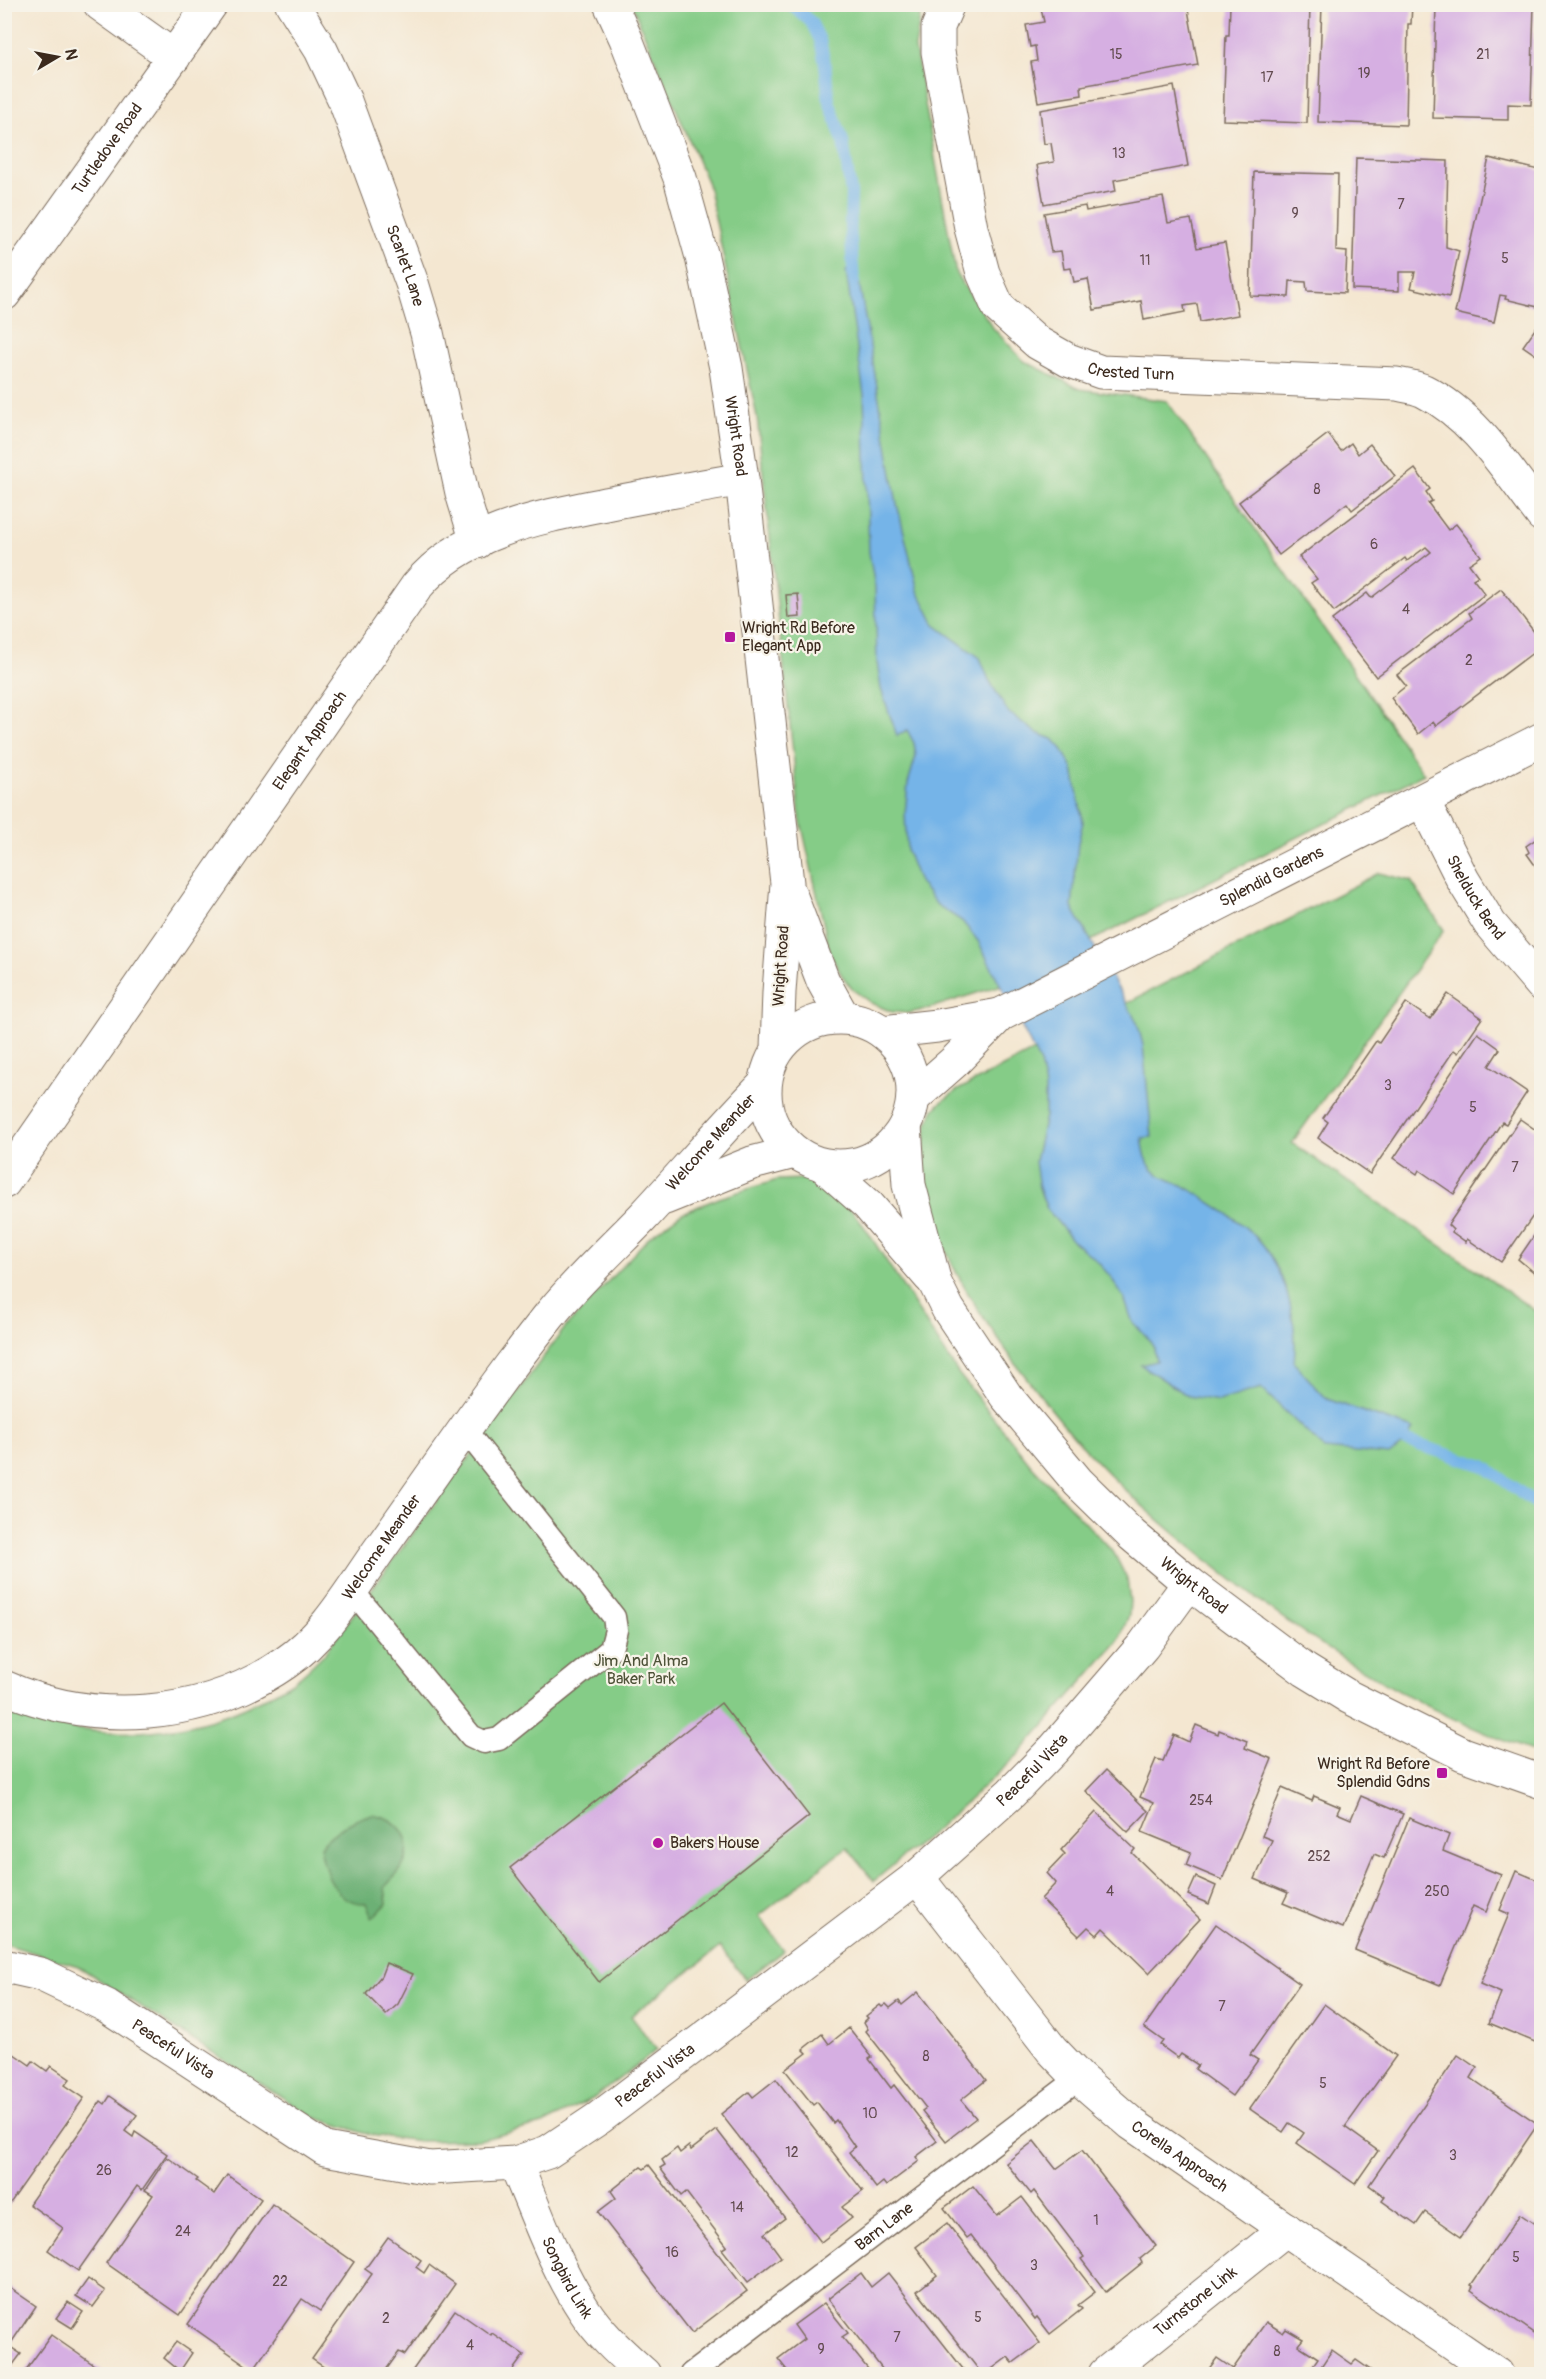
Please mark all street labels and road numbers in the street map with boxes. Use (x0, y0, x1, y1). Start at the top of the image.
street label: Turtledove Road (68, 99, 147, 199)
street label: Scarlet Lane (381, 222, 428, 309)
street label: Crested Turn (1085, 358, 1175, 385)
street label: Wright Road (720, 395, 752, 478)
street label: Elegant Approach (268, 687, 351, 794)
street label: Splendid Gardens (1216, 842, 1327, 912)
street label: Shelduck Bend (1442, 852, 1509, 944)
street label: Wright Road (768, 925, 794, 1007)
street label: Welcome Meander (662, 1089, 760, 1195)
street label: Welcome Meander (338, 1490, 426, 1604)
street label: Wright Road (1156, 1553, 1232, 1619)
street label: Peaceful Vista (992, 1730, 1073, 1811)
street label: Peaceful Vista (128, 2015, 218, 2084)
street label: Peaceful Vista (611, 2039, 699, 2112)
street label: Corella Approach (1127, 2116, 1232, 2197)
street label: Barn Lane (851, 2198, 917, 2255)
street label: Songbird Link (537, 2234, 597, 2323)
street label: Turnstone Link (1150, 2262, 1241, 2341)

